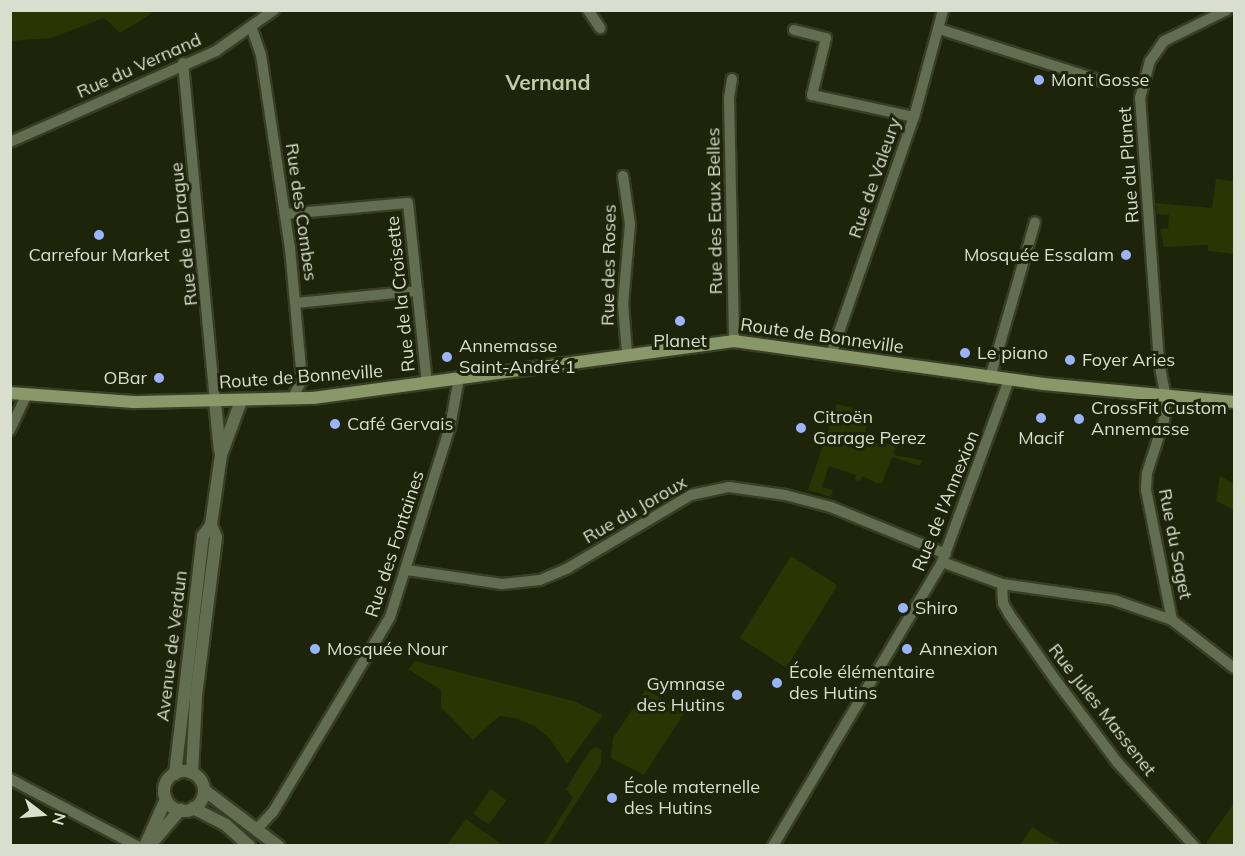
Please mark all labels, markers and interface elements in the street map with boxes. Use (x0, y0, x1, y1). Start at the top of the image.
street label: Rue du Vernand (74, 29, 204, 103)
district label: Vernand (506, 69, 590, 95)
place label: Mont Gosse (1051, 69, 1149, 91)
marker: Mont Gosse (1032, 73, 1046, 87)
street label: Rue du Planet (1114, 106, 1144, 224)
street label: Rue de Valeury (844, 115, 906, 241)
street label: Rue des Eaux Belles (703, 127, 727, 295)
street label: Rue des Combes (281, 142, 321, 282)
street label: Rue de la Drague (166, 161, 202, 307)
street label: Rue des Roses (597, 204, 621, 326)
street label: Rue de la Croisette (382, 215, 420, 373)
marker: Carrefour Market (92, 228, 106, 242)
place label: Carrefour Market (28, 244, 170, 266)
place label: Mosquée Essalam (964, 244, 1114, 266)
marker: Mosquée Essalam (1119, 248, 1133, 262)
marker: Planet (673, 314, 687, 328)
street label: Route de Bonneville (739, 314, 905, 358)
place label: Planet (653, 330, 707, 352)
place label: Annemasse Saint-André 1 (459, 336, 576, 378)
place label: Le piano (977, 342, 1048, 364)
marker: Le piano (958, 346, 972, 360)
place label: Foyer Aries (1082, 349, 1175, 371)
marker: Annemasse Saint-André 1 (440, 350, 454, 364)
marker: Foyer Aries (1063, 353, 1077, 367)
street label: Route de Bonneville (218, 360, 384, 394)
place label: OBar (104, 367, 147, 389)
marker: OBar (152, 371, 166, 385)
place label: CrossFit Custom Annemasse (1091, 398, 1227, 440)
place label: Citroën Garage Perez (813, 407, 926, 450)
marker: Macif (1034, 411, 1048, 425)
marker: CrossFit Custom Annemasse (1072, 412, 1086, 426)
place label: Café Gervais (347, 413, 454, 435)
marker: Café Gervais (328, 417, 342, 431)
marker: Citroën Garage Perez (794, 421, 808, 435)
place label: Macif (1018, 427, 1064, 449)
street label: Rue de l'Annexion (908, 428, 984, 574)
street label: Rue des Fontaines (361, 468, 429, 620)
street label: Rue du Joroux (579, 472, 691, 548)
street label: Rue du Saget (1154, 487, 1196, 601)
street label: Avenue de Verdun (152, 569, 192, 723)
place label: Shiro (915, 597, 958, 619)
marker: Shiro (896, 601, 910, 615)
place label: Mosquée Nour (327, 638, 448, 660)
place label: Annexion (919, 638, 998, 660)
street label: Rue Jules Massenet (1044, 640, 1160, 780)
marker: Mosquée Nour (308, 642, 322, 656)
marker: Annexion (900, 642, 914, 656)
place label: École élémentaire des Hutins (789, 662, 935, 704)
place label: Gymnase des Hutins (637, 674, 725, 716)
marker: École élémentaire des Hutins (770, 676, 784, 690)
marker: Gymnase des Hutins (730, 688, 744, 702)
place label: École maternelle des Hutins (624, 777, 760, 820)
north arrow (12, 784, 72, 844)
marker: École maternelle des Hutins (605, 791, 619, 805)
text: N (48, 810, 71, 828)

